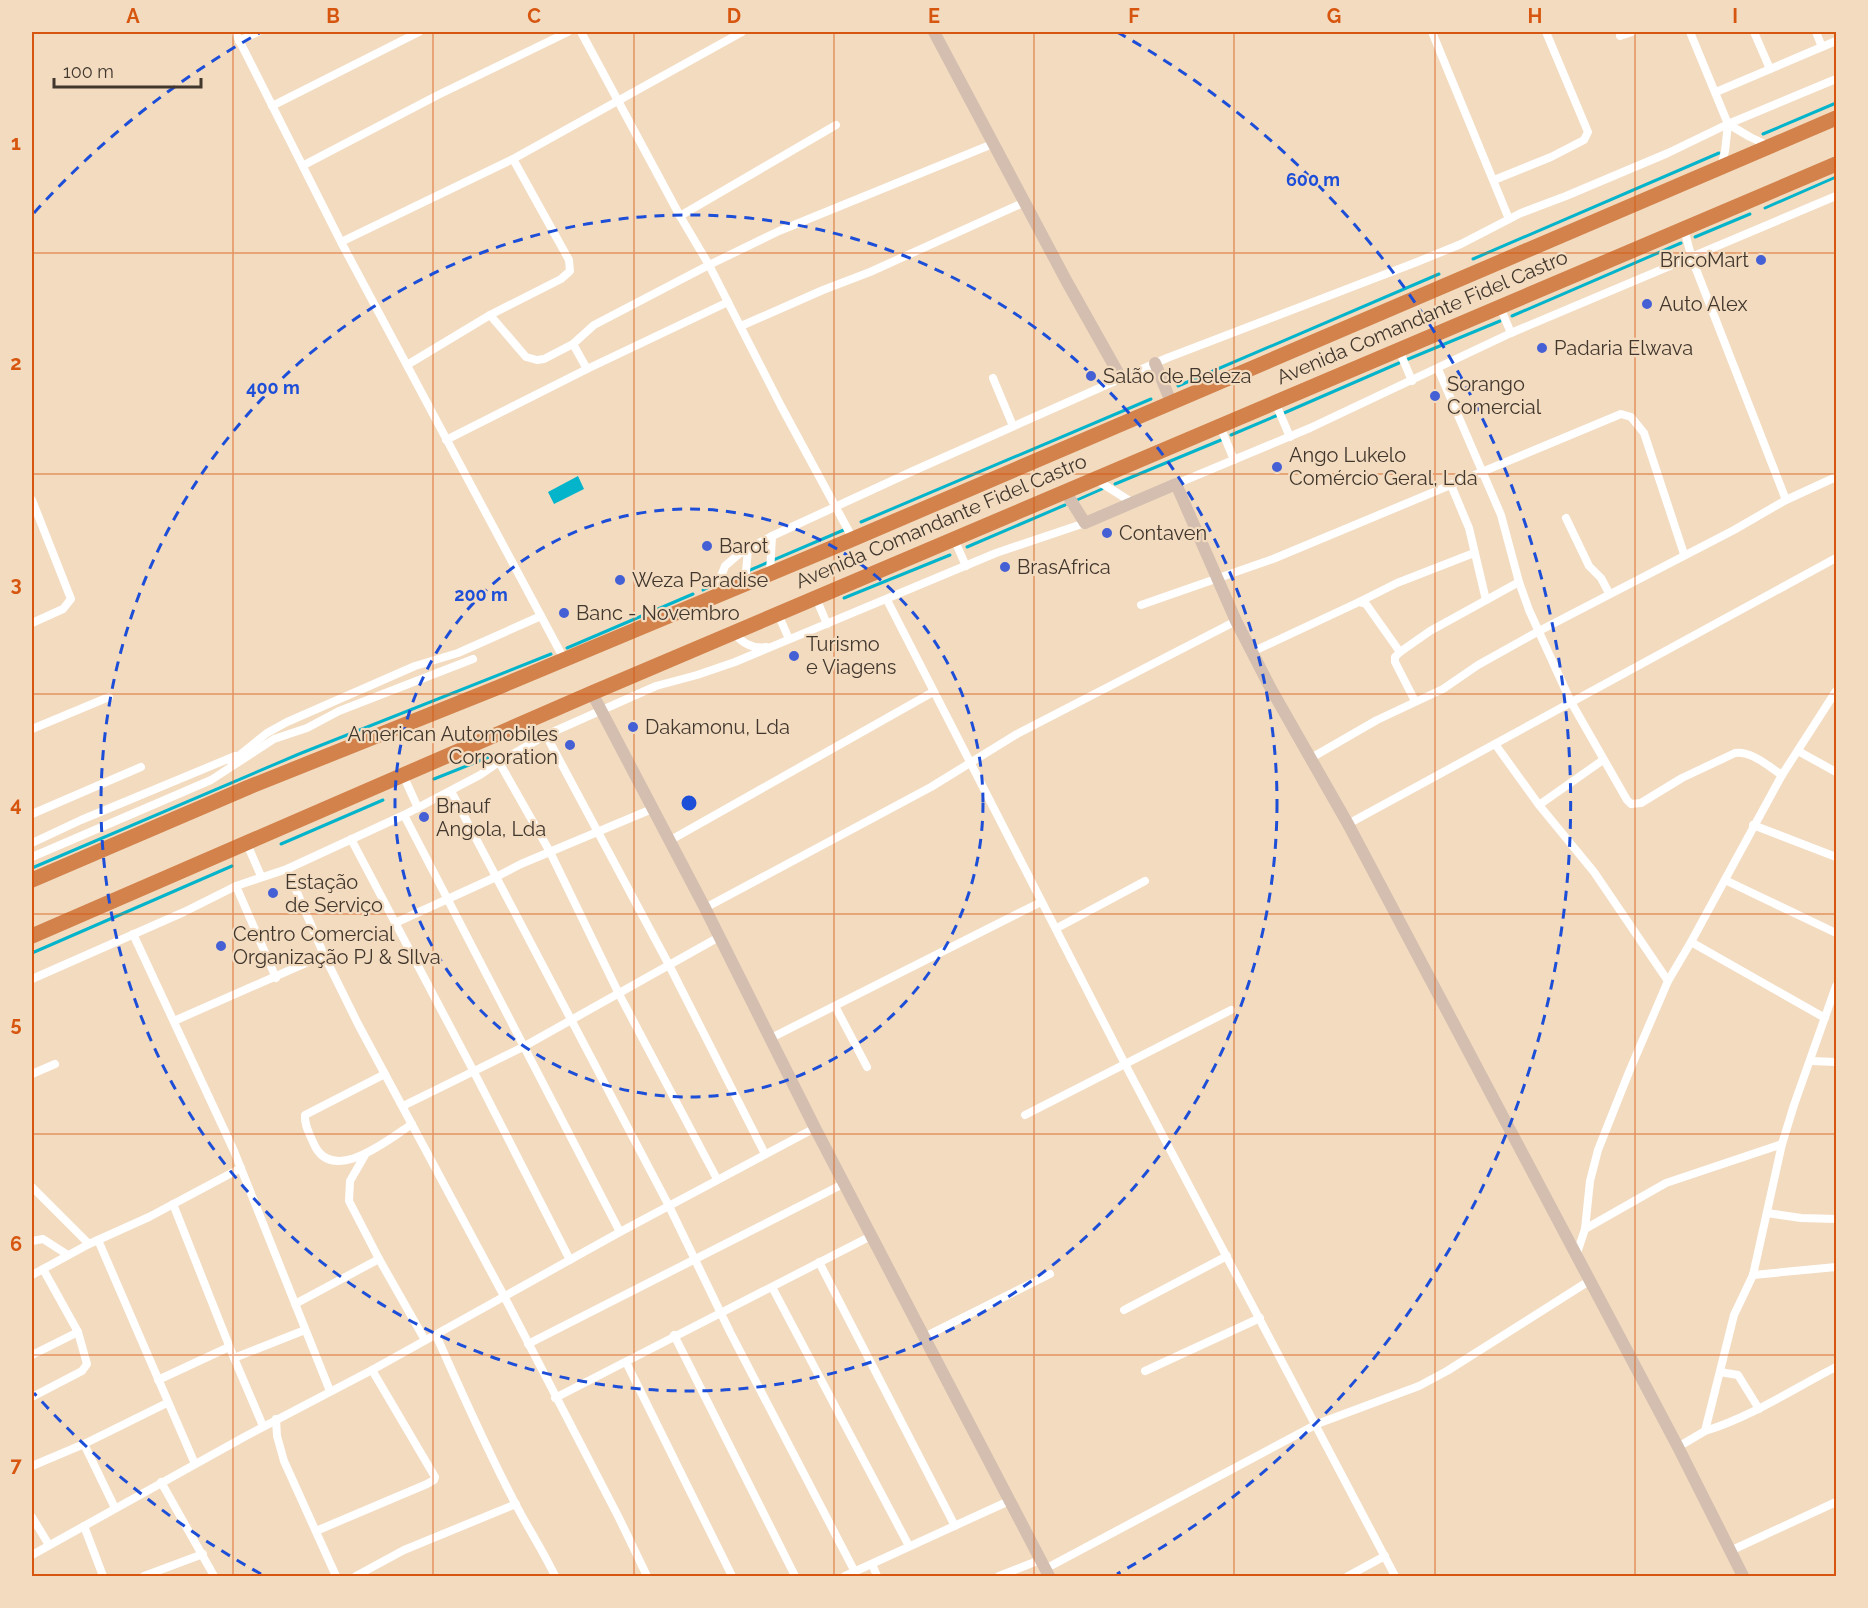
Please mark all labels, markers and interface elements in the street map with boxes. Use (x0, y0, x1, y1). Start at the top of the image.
text: A (126, 4, 140, 28)
text: B (326, 4, 340, 28)
text: C (527, 4, 541, 28)
text: D (727, 4, 741, 28)
text: E (928, 4, 940, 28)
text: F (1128, 4, 1140, 28)
text: G (1327, 4, 1341, 28)
text: H (1528, 4, 1542, 28)
text: I (1732, 4, 1738, 28)
scale bar (54, 51, 201, 89)
text: 100 m (63, 61, 114, 82)
text: 1 (11, 131, 21, 155)
text: 600 m (1286, 169, 1340, 190)
street label: Avenida Comandante Fidel Castro (1273, 245, 1571, 389)
place label: BricoMart (1660, 248, 1749, 272)
marker: BricoMart (1754, 253, 1768, 267)
place label: Auto Alex (1659, 292, 1747, 316)
marker: Auto Alex (1640, 297, 1654, 311)
place label: Padaria Elwava (1554, 336, 1693, 360)
marker: Padaria Elwava (1535, 341, 1549, 355)
text: 2 (10, 351, 22, 375)
place label: Salão de Beleza (1103, 364, 1252, 388)
marker: Salão de Beleza (1084, 369, 1098, 383)
place label: Sorango Comercial (1447, 372, 1542, 419)
text: 400 m (246, 377, 300, 398)
marker: Sorango Comercial (1428, 389, 1442, 403)
place label: Ango Lukelo Comércio Geral, Lda (1289, 443, 1478, 490)
street label: Avenida Comandante Fidel Castro (792, 449, 1090, 593)
marker: Ango Lukelo Comércio Geral, Lda (1270, 460, 1284, 474)
place label: Contaven (1119, 521, 1207, 545)
marker: Contaven (1100, 526, 1114, 540)
place label: Barot (719, 534, 769, 558)
marker: Barot (700, 539, 714, 553)
place label: BrasAfrica (1017, 555, 1111, 579)
marker: BrasAfrica (998, 560, 1012, 574)
place label: Weza Paradise (632, 568, 769, 592)
text: 3 (10, 572, 22, 596)
marker: Weza Paradise (613, 573, 627, 587)
text: 200 m (454, 584, 508, 605)
place label: Banc - Novembro (576, 601, 740, 625)
marker: Banc - Novembro (557, 606, 571, 620)
place label: Turismo e Viagens (806, 632, 896, 679)
marker: Turismo e Viagens (787, 649, 801, 663)
place label: Dakamonu, Lda (645, 715, 790, 739)
marker: Dakamonu, Lda (626, 720, 640, 734)
place label: American Automobiles Corporation (348, 722, 558, 769)
marker: American Automobiles Corporation (563, 738, 577, 752)
text: 4 (10, 792, 22, 816)
centre of rings (679, 793, 699, 813)
place label: Bnauf Angola, Lda (436, 794, 546, 841)
marker: Bnauf Angola, Lda (417, 810, 431, 824)
place label: Estação de Serviço (285, 870, 383, 917)
marker: Estação de Serviço (266, 886, 280, 900)
place label: Centro Comercial Organização PJ & SIlva (233, 922, 441, 969)
marker: Centro Comercial Organização PJ & SIlva (214, 939, 228, 953)
text: 5 (10, 1012, 22, 1036)
text: 6 (10, 1232, 22, 1256)
text: 7 (10, 1453, 22, 1477)

